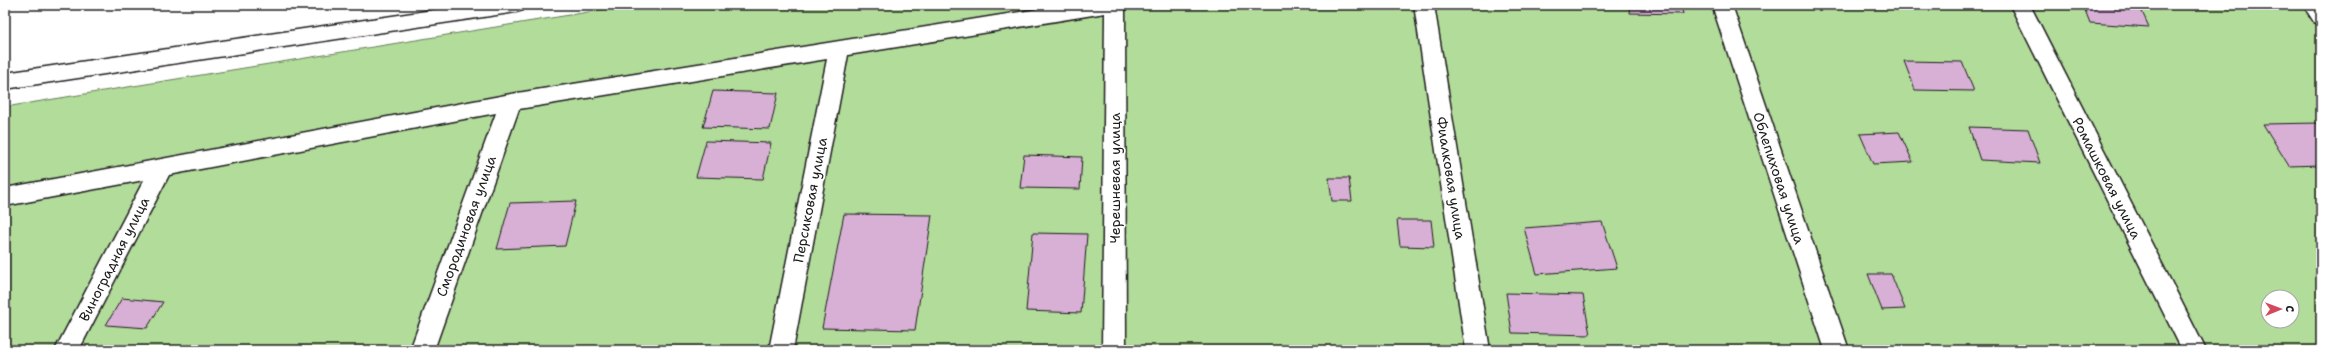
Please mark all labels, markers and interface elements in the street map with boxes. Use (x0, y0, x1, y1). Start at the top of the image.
street label: Облепиховая улица (1749, 110, 1809, 247)
street label: Черешневая улица (1106, 112, 1124, 244)
street label: Ромашковая улица (2068, 114, 2146, 242)
street label: Фиалковая улица (1432, 115, 1470, 241)
street label: Персиковая улица (789, 136, 831, 264)
street label: Смородиновая улица (432, 153, 500, 299)
street label: Виноградная улица (75, 194, 153, 324)
north arrow (2260, 289, 2300, 329)
text: С (2282, 305, 2297, 313)

